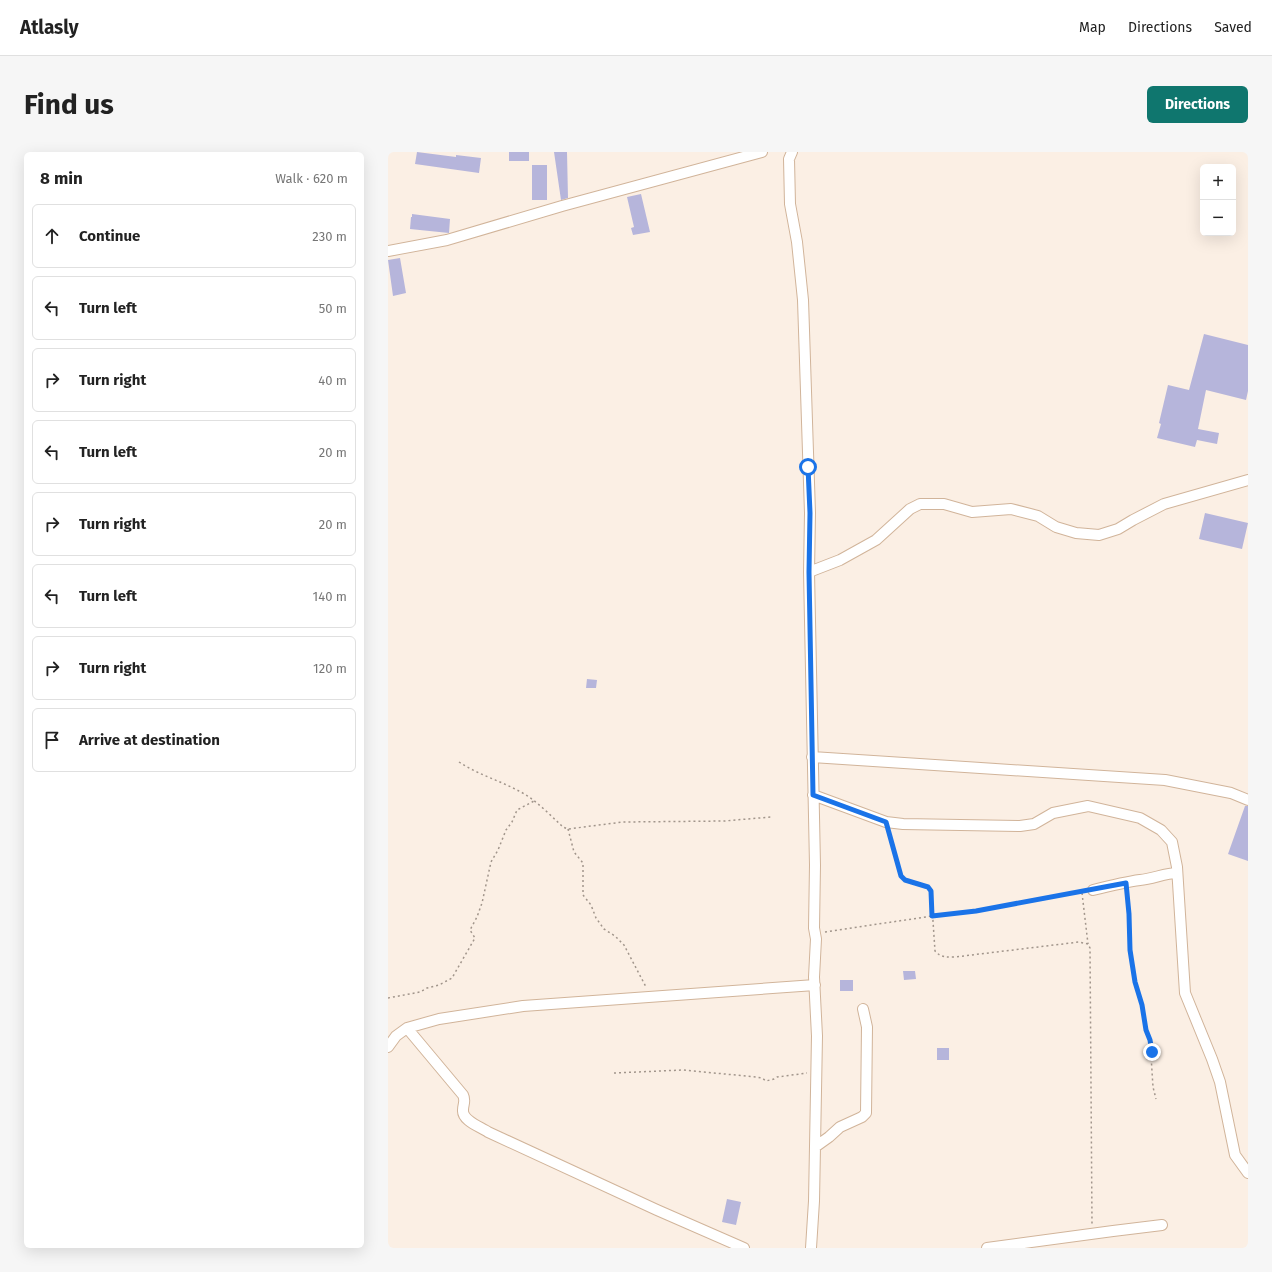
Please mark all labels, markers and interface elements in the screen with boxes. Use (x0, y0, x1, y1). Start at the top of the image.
text: Atlasly (20, 16, 79, 39)
text: Map (1079, 19, 1106, 36)
text: Directions (1128, 19, 1192, 36)
text: Saved (1214, 19, 1252, 36)
button: Directions (1147, 86, 1248, 123)
text: Find us (24, 88, 114, 121)
map controls (1200, 164, 1236, 236)
button: + (1200, 164, 1236, 200)
text: 8 min (40, 168, 83, 189)
text: Walk · 620 m (275, 171, 348, 186)
button: − (1200, 200, 1236, 236)
icon: ahead (41, 225, 63, 247)
text: Continue (79, 227, 140, 245)
text: 230 m (312, 229, 347, 244)
icon: left (41, 297, 63, 319)
text: Turn left (79, 299, 137, 317)
text: 50 m (319, 301, 347, 316)
icon: right (41, 369, 63, 391)
text: Turn right (79, 371, 146, 389)
text: 40 m (318, 373, 347, 388)
icon: left (41, 441, 63, 463)
text: Turn left (79, 443, 137, 461)
text: 20 m (319, 445, 347, 460)
route start (799, 458, 817, 476)
icon: right (41, 513, 63, 535)
text: Turn right (79, 515, 146, 533)
text: 20 m (319, 517, 347, 532)
icon: left (41, 585, 63, 607)
text: Turn left (79, 587, 137, 605)
text: 140 m (313, 589, 347, 604)
icon: right (41, 657, 63, 679)
text: Turn right (79, 659, 146, 677)
text: 120 m (313, 661, 347, 676)
icon: arrive (41, 729, 63, 751)
text: Arrive at destination (79, 731, 220, 749)
route end (1143, 1043, 1161, 1061)

